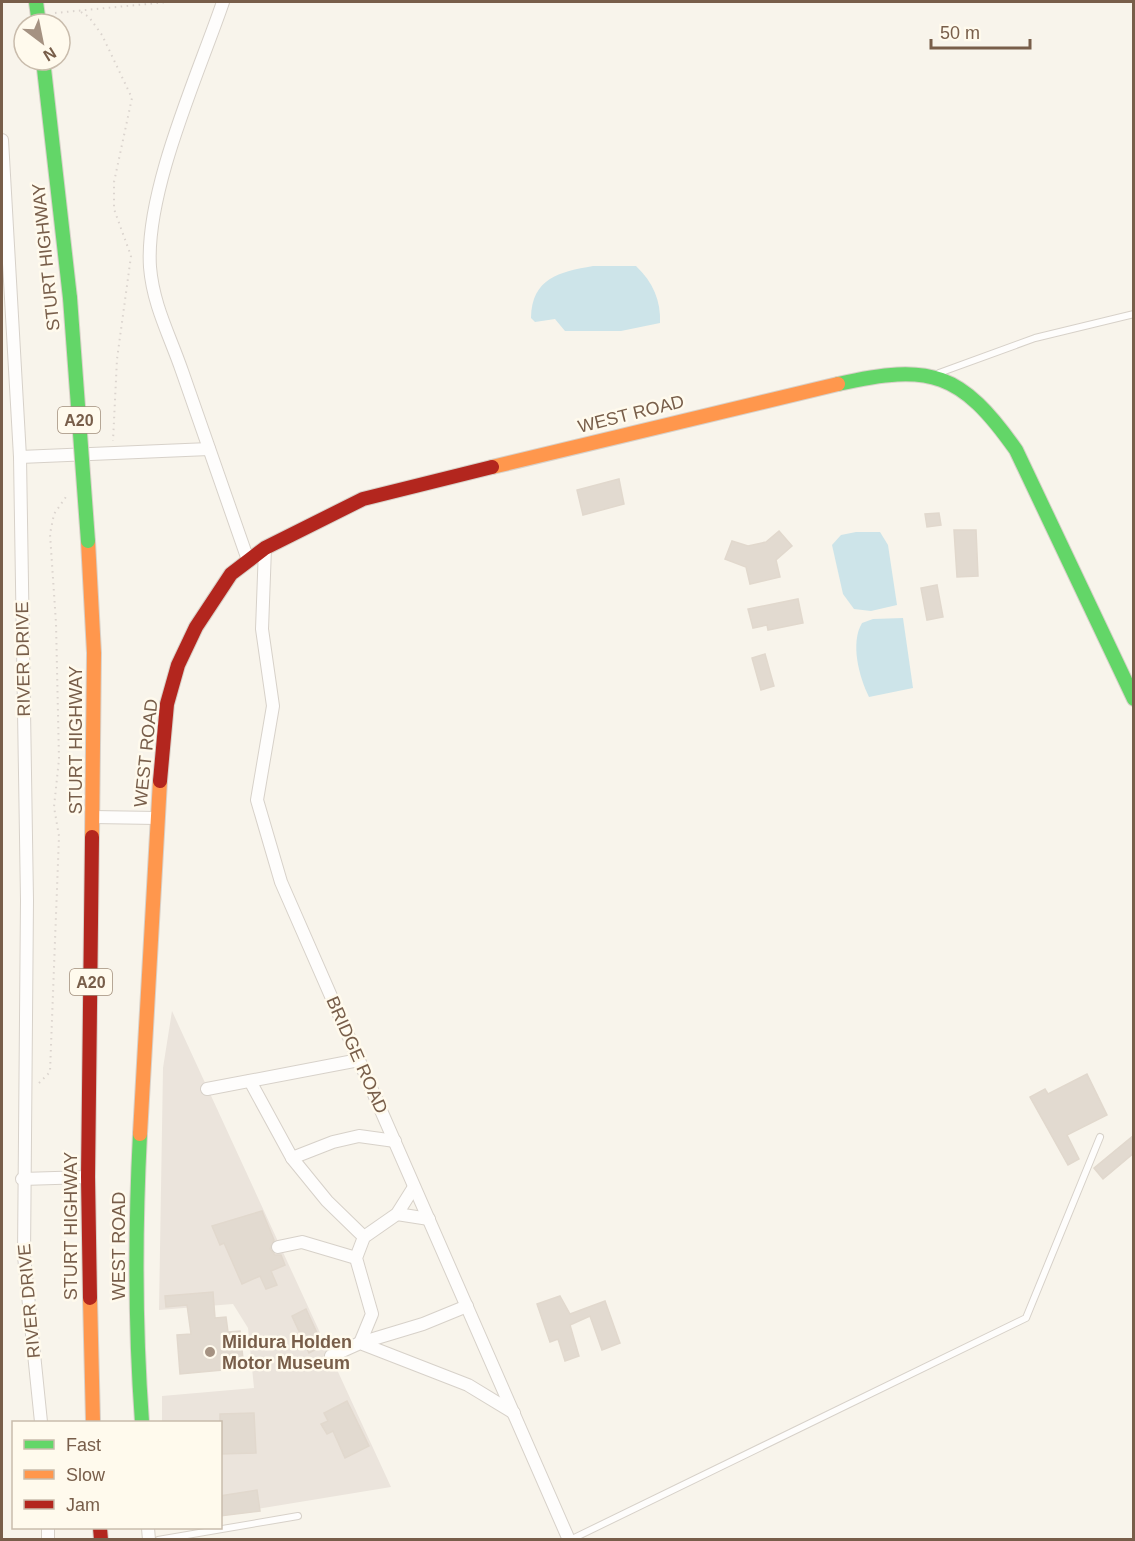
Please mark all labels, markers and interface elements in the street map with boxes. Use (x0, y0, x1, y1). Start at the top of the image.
north arrow (12, 12, 72, 72)
scale bar (931, 12, 1030, 50)
text: 50 m (940, 23, 980, 43)
text: N (40, 44, 59, 65)
street label: STURT HIGHWAY (28, 182, 64, 332)
street label: WEST ROAD (576, 391, 686, 437)
road number: A20 (58, 407, 100, 433)
street label: RIVER DRIVE (12, 601, 34, 717)
street label: STURT HIGHWAY (66, 666, 86, 814)
street label: WEST ROAD (130, 698, 162, 808)
road number: A20 (70, 969, 112, 995)
street label: BRIDGE ROAD (322, 993, 392, 1117)
street label: STURT HIGHWAY (61, 1152, 81, 1300)
street label: WEST ROAD (109, 1192, 129, 1300)
street label: RIVER DRIVE (14, 1243, 44, 1359)
place label: Mildura Holden Motor Museum (222, 1332, 352, 1373)
marker: Mildura Holden Motor Museum (203, 1345, 217, 1359)
legend (12, 1421, 222, 1529)
text: Fast (66, 1435, 101, 1455)
text: Slow (66, 1465, 106, 1485)
text: Jam (66, 1495, 100, 1515)

